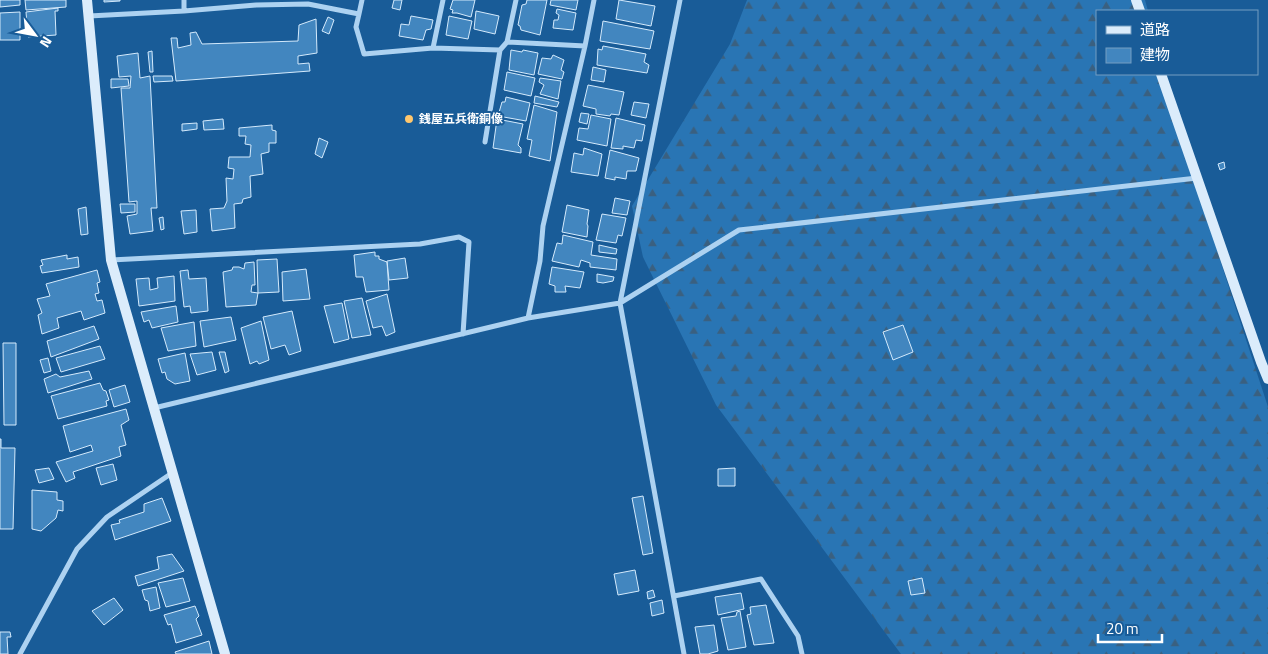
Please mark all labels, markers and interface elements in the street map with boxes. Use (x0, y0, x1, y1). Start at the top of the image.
north arrow (10, 10, 60, 60)
legend (1096, 10, 1258, 75)
text: 道路 (1140, 18, 1170, 41)
text: N (35, 32, 58, 52)
text: 建物 (1140, 43, 1170, 66)
place label: 銭屋五兵衛銅像 (418, 109, 503, 128)
marker: 銭屋五兵衛銅像 (403, 113, 415, 125)
scale bar (1098, 612, 1162, 644)
text: 20 m (1106, 617, 1139, 640)

